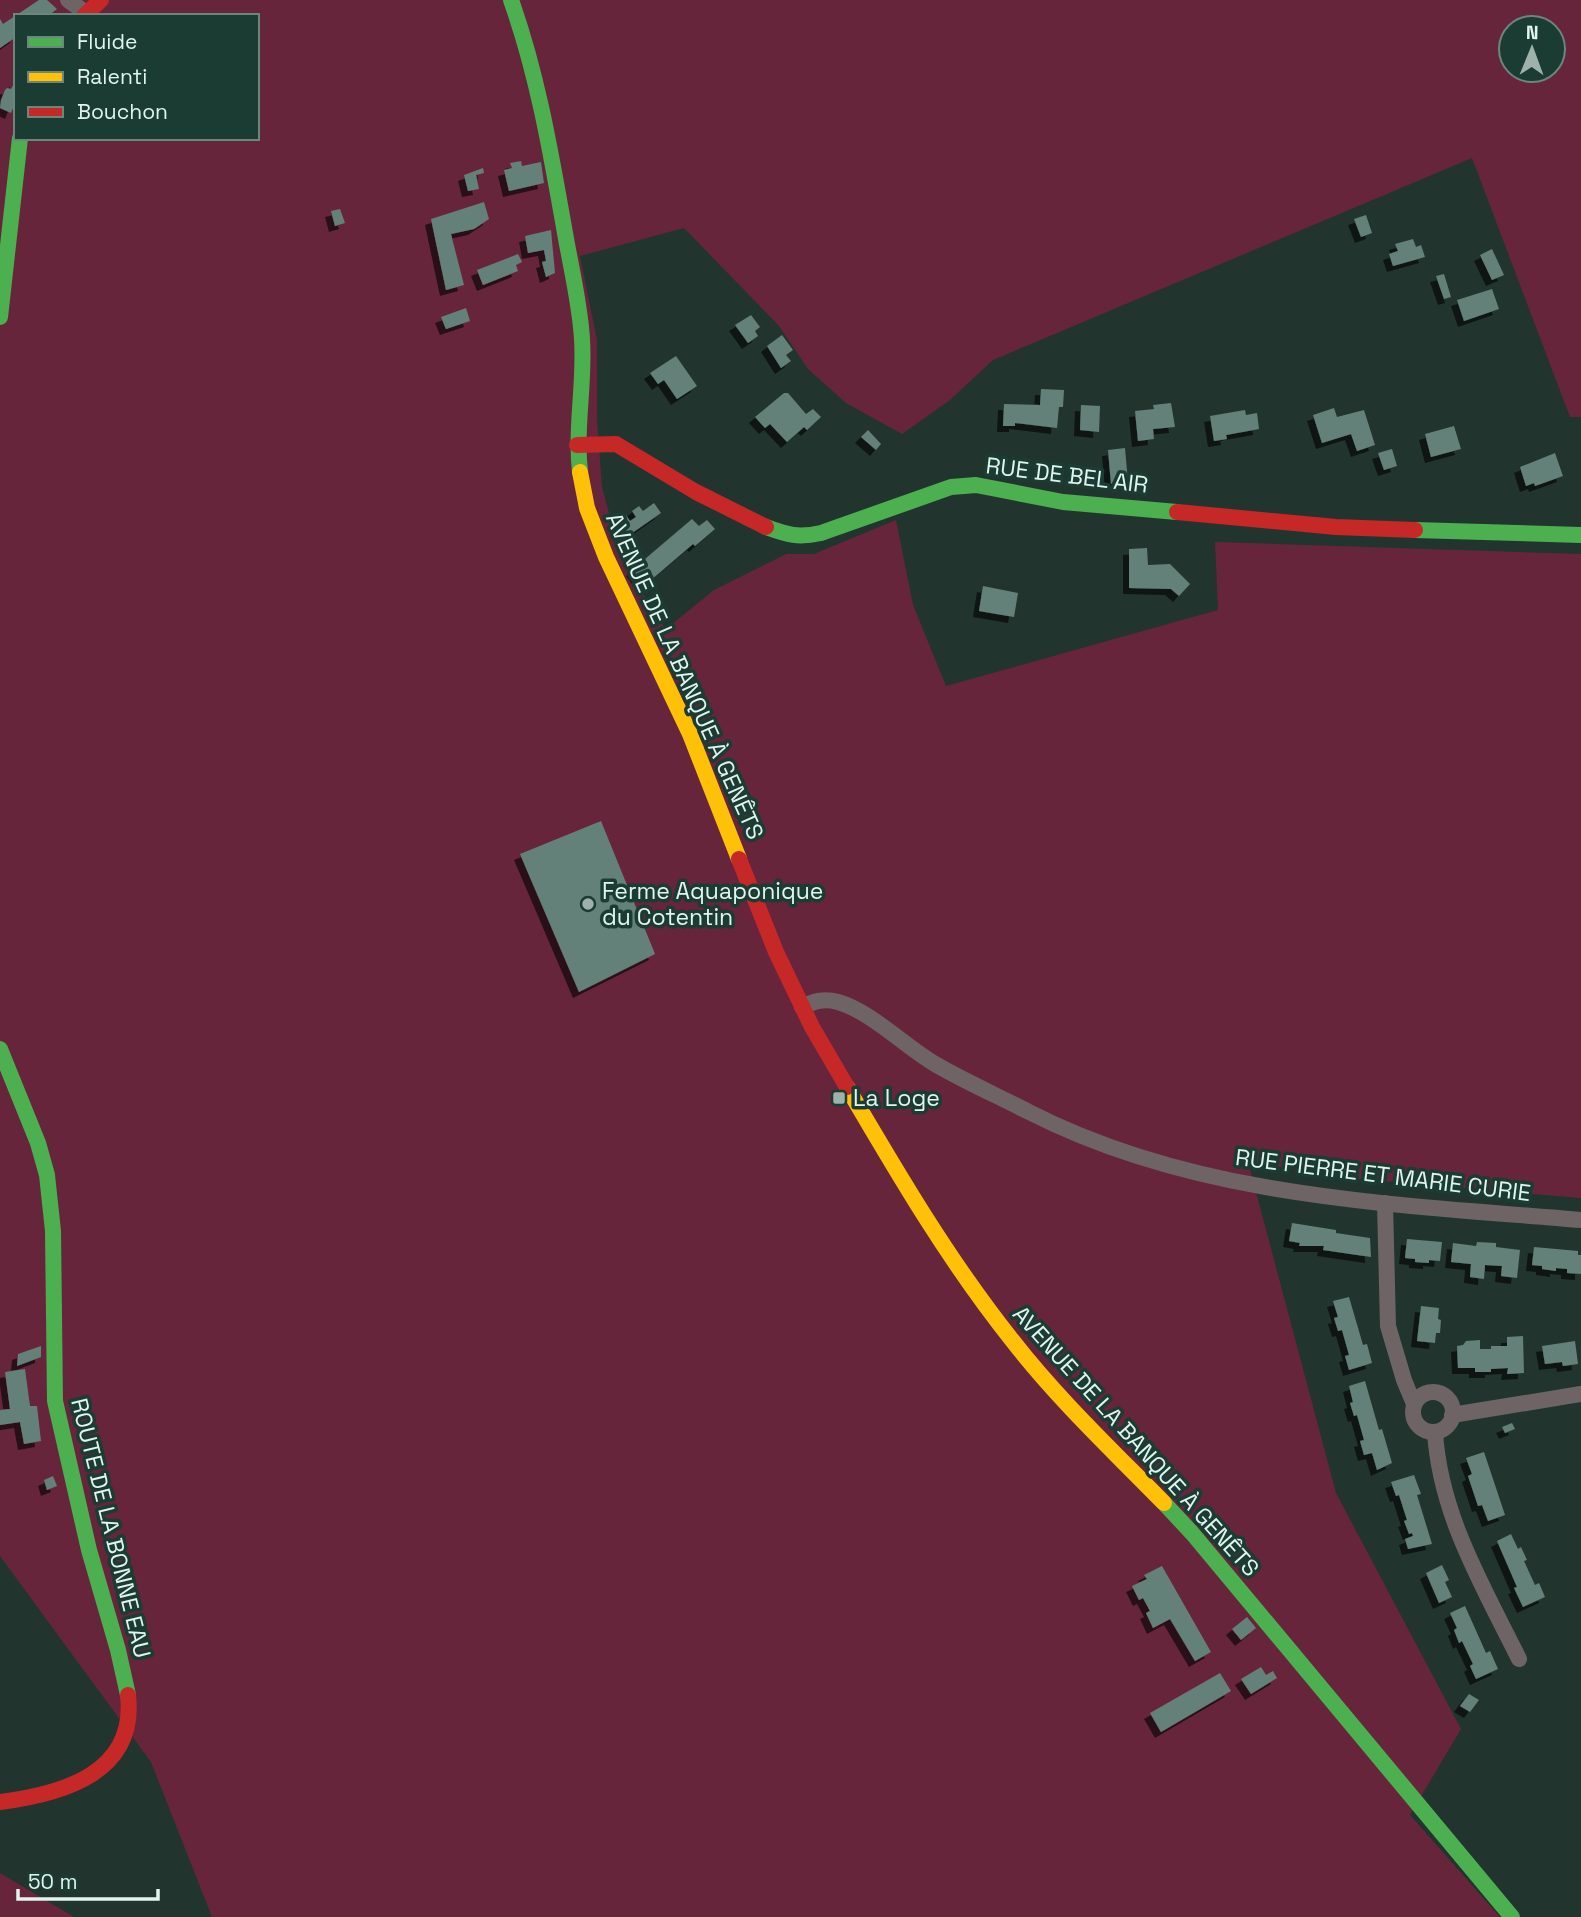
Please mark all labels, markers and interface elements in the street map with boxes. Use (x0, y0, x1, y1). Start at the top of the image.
legend (14, 14, 259, 140)
north arrow (1497, 14, 1567, 84)
text: N (1526, 20, 1539, 45)
text: Fluide (77, 28, 137, 55)
text: Ralenti (77, 63, 147, 90)
text: Bouchon (77, 98, 168, 125)
street label: RUE DE BEL AIR (984, 450, 1150, 500)
street label: AVENUE DE LA BANQUE À GENÊTS (599, 508, 771, 844)
place label: Ferme Aquaponique du Cotentin (602, 876, 823, 932)
marker: Ferme Aquaponique du Cotentin (580, 896, 596, 912)
place label: La Loge (853, 1083, 940, 1113)
marker: La Loge (831, 1090, 847, 1106)
street label: RUE PIERRE ET MARIE CURIE (1234, 1142, 1532, 1208)
street label: AVENUE DE LA BANQUE À GENÊTS (1006, 1299, 1266, 1583)
street label: ROUTE DE LA BONNE EAU (64, 1395, 158, 1661)
scale bar (18, 1857, 158, 1901)
text: 50 m (28, 1868, 78, 1895)

